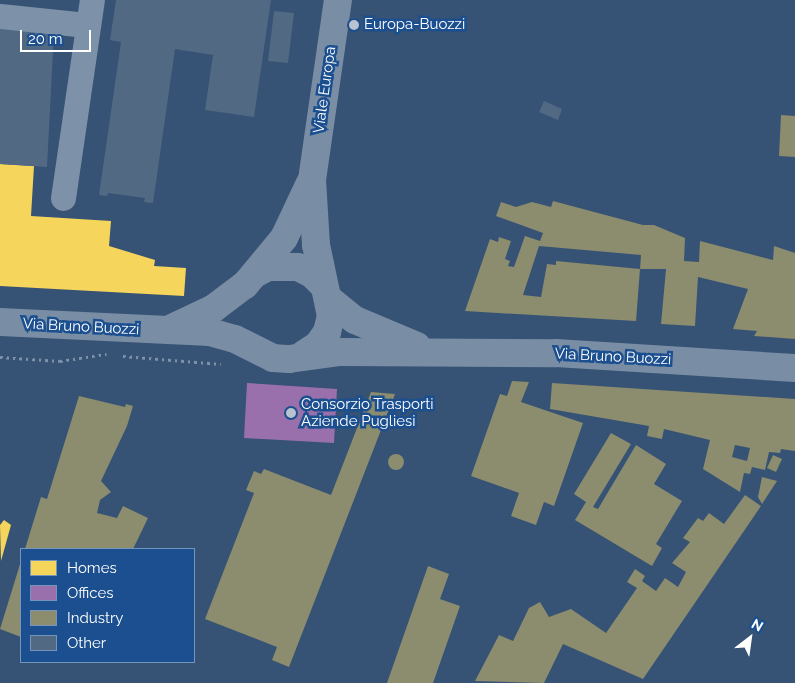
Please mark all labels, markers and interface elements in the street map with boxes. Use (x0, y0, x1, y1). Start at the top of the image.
place label: Europa-Buozzi (364, 16, 465, 34)
marker: Europa-Buozzi (348, 19, 360, 31)
scale bar (22, 20, 94, 52)
text: 20 m (28, 30, 63, 48)
street label: Viale Europa (310, 45, 340, 135)
street label: Via Bruno Buozzi (22, 315, 140, 339)
street label: Via Bruno Buozzi (554, 345, 672, 369)
place label: Consorzio Trasporti Aziende Pugliesi (301, 395, 434, 430)
marker: Consorzio Trasporti Aziende Pugliesi (285, 407, 297, 419)
legend (20, 548, 195, 663)
text: Homes (67, 559, 117, 577)
text: Offices (67, 584, 114, 602)
text: Industry (67, 609, 123, 627)
north arrow (725, 613, 775, 663)
text: N (749, 615, 766, 635)
text: Other (67, 634, 106, 652)

